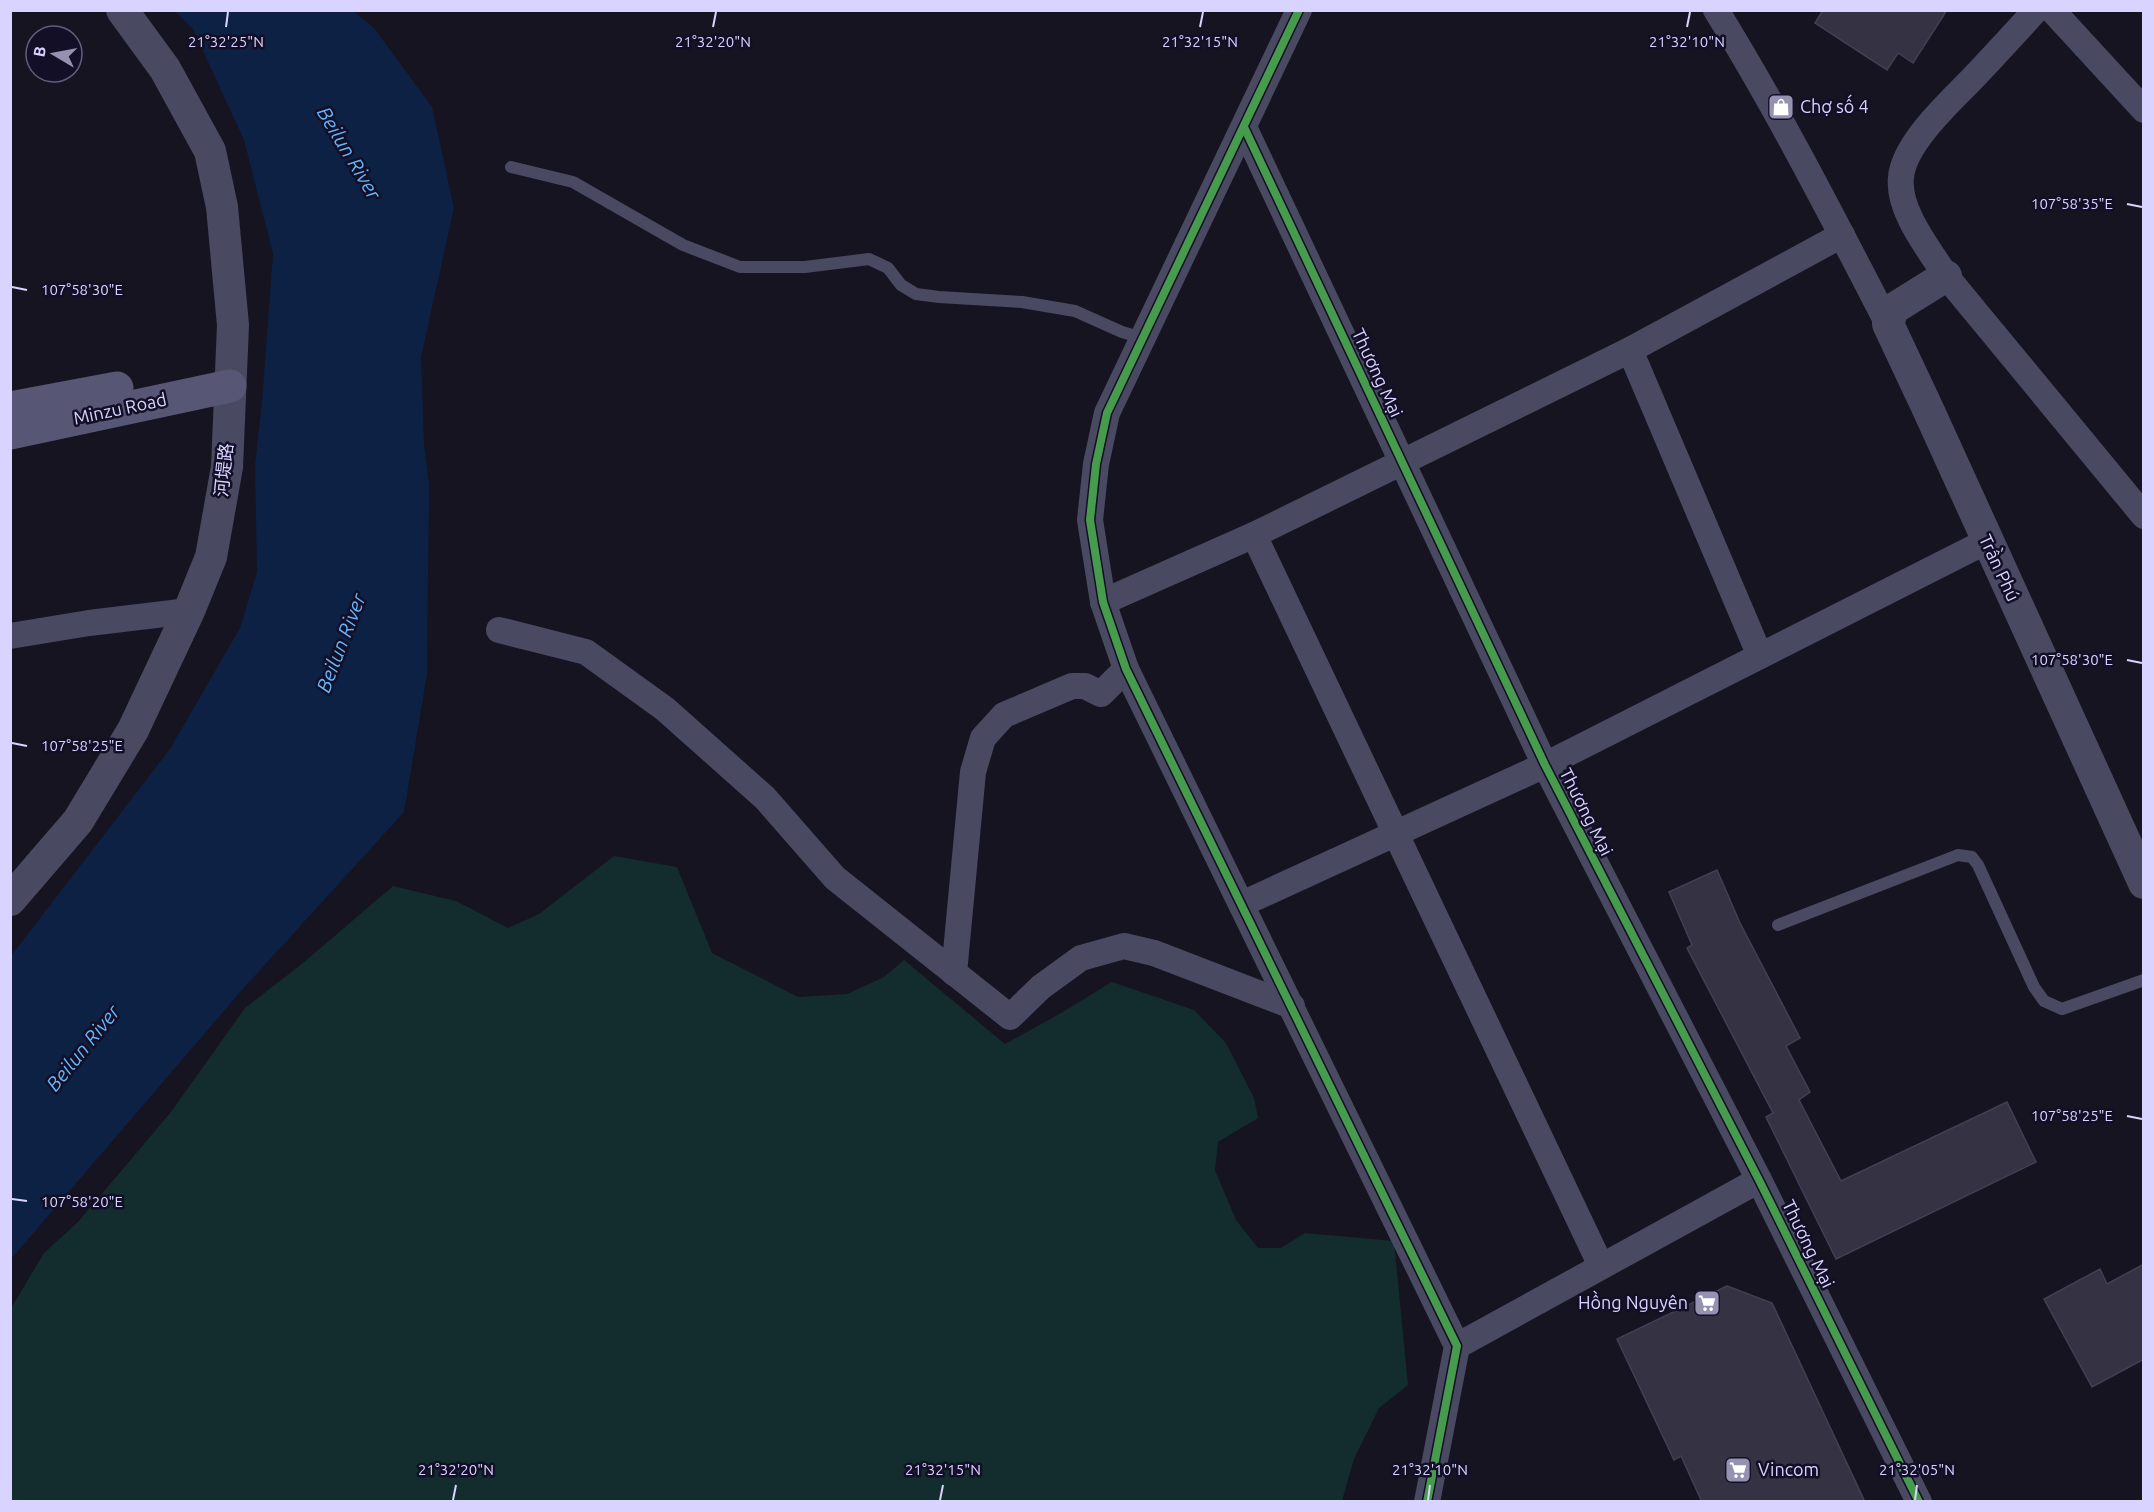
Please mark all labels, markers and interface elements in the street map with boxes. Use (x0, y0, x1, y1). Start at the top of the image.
north arrow (24, 24, 84, 84)
text: 21°32'25"N (188, 33, 264, 50)
text: 21°32'20"N (675, 33, 751, 50)
text: 21°32'15"N (1162, 33, 1238, 50)
text: 21°32'10"N (1649, 33, 1725, 50)
text: B (29, 45, 49, 58)
shop icon: Chợ số 4 (1766, 92, 1796, 122)
place label: Chợ số 4 (1800, 94, 1869, 116)
water label: Beilun River (313, 102, 387, 204)
text: 107°58'35"E (2031, 195, 2113, 212)
text: 107°58'30"E (41, 281, 123, 298)
street label: Thương Mại (1349, 325, 1407, 420)
street label: Minzu Road (72, 388, 168, 428)
street label: 河堤路 (210, 442, 236, 498)
street label: Trần Phú (1976, 530, 2026, 604)
water label: Beilun River (311, 589, 370, 696)
text: 107°58'30"E (2031, 651, 2113, 668)
text: 107°58'25"E (41, 737, 123, 754)
street label: Thương Mại (1556, 764, 1617, 859)
water label: Beilun River (41, 999, 125, 1095)
text: 107°58'25"E (2031, 1107, 2113, 1124)
text: 107°58'20"E (41, 1193, 123, 1210)
street label: Thương Mại (1779, 1196, 1839, 1291)
supermarket icon: Hồng Nguyên (1692, 1288, 1722, 1318)
place label: Hồng Nguyên (1578, 1290, 1688, 1312)
supermarket icon: Vincom (1723, 1455, 1753, 1485)
place label: Vincom (1758, 1459, 1819, 1479)
text: 21°32'20"N (418, 1461, 494, 1478)
text: 21°32'15"N (905, 1461, 981, 1478)
text: 21°32'10"N (1392, 1461, 1468, 1478)
text: 21°32'05"N (1879, 1461, 1955, 1478)

